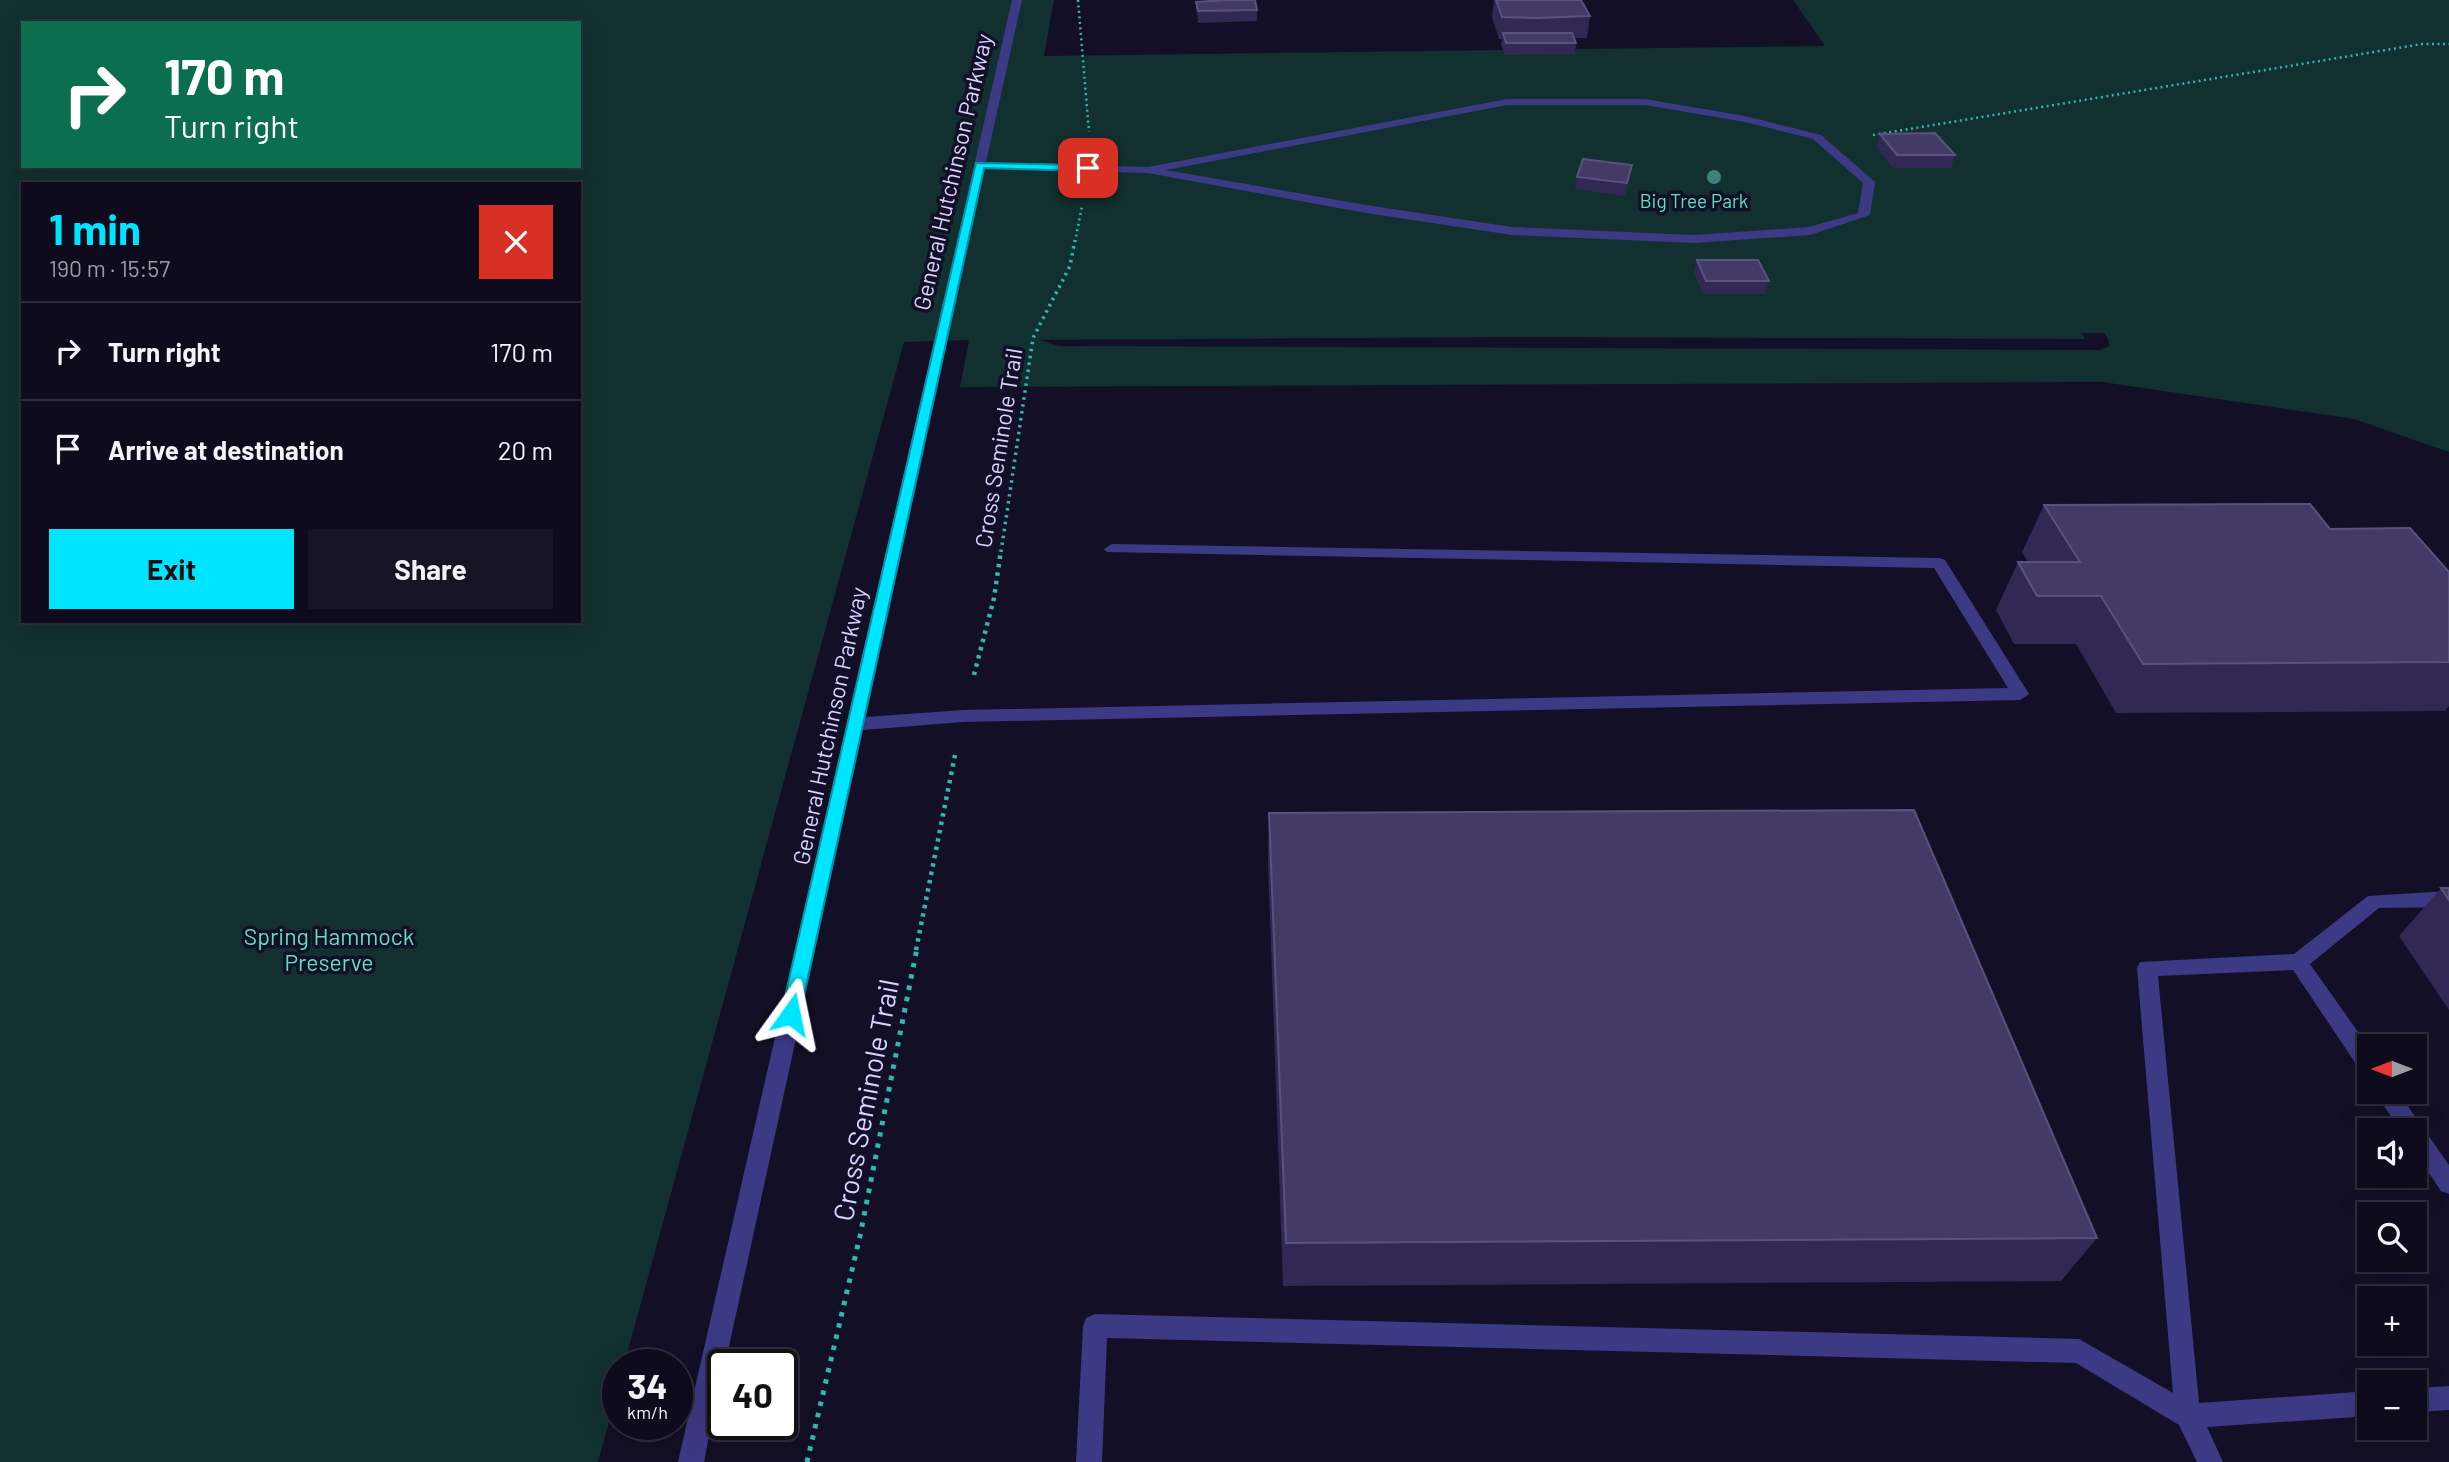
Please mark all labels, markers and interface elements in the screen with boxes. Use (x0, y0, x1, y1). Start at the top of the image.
street label: General Hutchinson Parkway (907, 30, 998, 313)
text: 170 m (164, 46, 284, 105)
icon: right (49, 49, 140, 140)
text: Turn right (164, 106, 299, 144)
pin (1058, 138, 1118, 198)
icon: arrive (1069, 149, 1107, 187)
park label: Big Tree Park (1640, 189, 1748, 212)
text: 1 min (49, 203, 141, 253)
button: close (479, 205, 553, 279)
text: 190 m · 15:57 (49, 254, 170, 282)
icon: right (49, 332, 87, 370)
text: Turn right (108, 336, 221, 367)
text: 170 m (490, 336, 553, 367)
street label: Cross Seminole Trail (968, 346, 1028, 550)
icon: arrive (49, 430, 87, 468)
text: Arrive at destination (108, 434, 344, 465)
text: 20 m (498, 434, 553, 465)
button: Exit (49, 529, 294, 609)
button: Share (308, 529, 553, 609)
street label: General Hutchinson Parkway (786, 584, 872, 867)
park label: Spring Hammock Preserve (244, 922, 414, 976)
street label: Cross Seminole Trail (825, 976, 905, 1224)
position arrow (754, 977, 828, 1051)
north arrow (2357, 1034, 2427, 1104)
map controls (2357, 1034, 2427, 1440)
button: sound (2357, 1118, 2427, 1188)
button: search (2357, 1202, 2427, 1272)
button: + (2357, 1286, 2427, 1356)
speed limit sign: 40 (707, 1349, 798, 1440)
text: 34 (627, 1364, 668, 1406)
button: − (2357, 1370, 2427, 1440)
text: km/h (627, 1401, 668, 1423)

